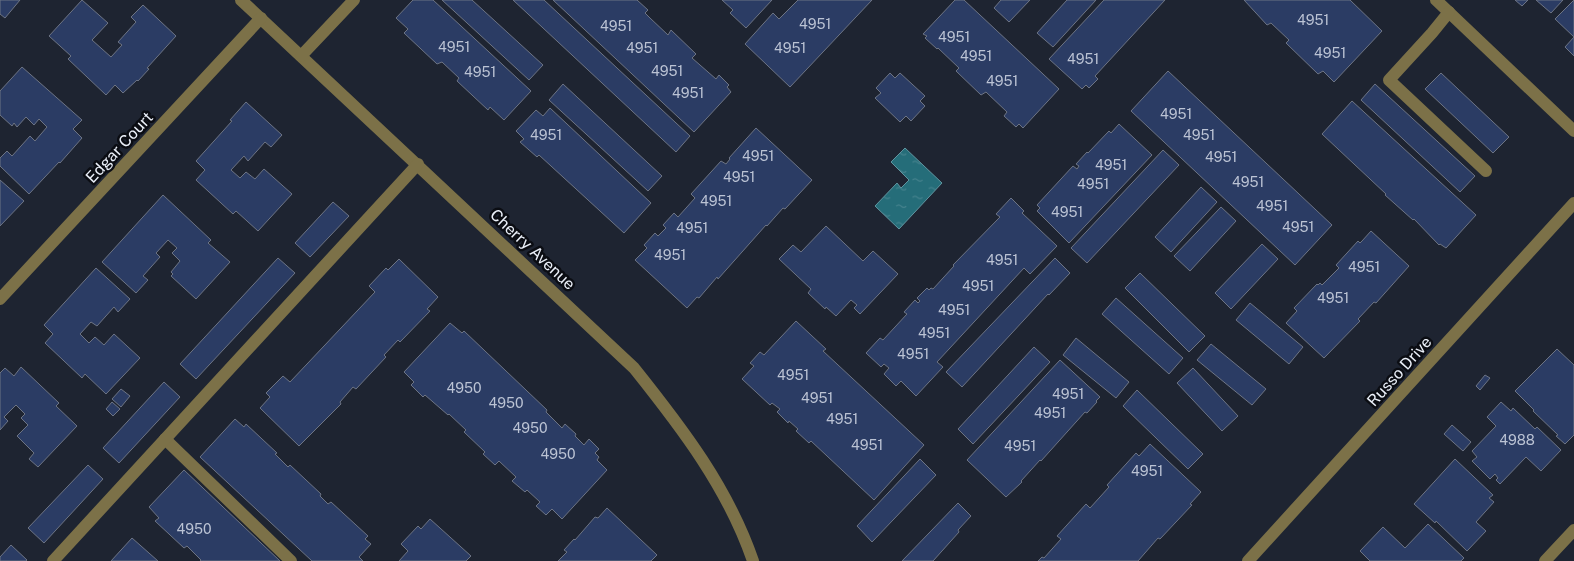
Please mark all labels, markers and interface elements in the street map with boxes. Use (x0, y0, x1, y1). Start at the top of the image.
house number: 4951 (1297, 12, 1329, 28)
house number: 4951 (799, 16, 831, 32)
house number: 4951 (600, 18, 632, 34)
house number: 4951 (938, 29, 970, 45)
house number: 4951 (438, 39, 470, 55)
house number: 4951 (626, 40, 658, 56)
house number: 4951 (774, 40, 806, 56)
house number: 4951 (1314, 45, 1346, 61)
house number: 4951 (960, 48, 992, 64)
house number: 4951 (1067, 51, 1099, 67)
house number: 4951 (651, 63, 683, 79)
house number: 4951 (464, 64, 496, 80)
house number: 4951 (986, 73, 1018, 89)
house number: 4951 (672, 85, 704, 101)
house number: 4951 (1160, 106, 1192, 122)
street label: Edgar Court (82, 108, 157, 187)
house number: 4951 (530, 127, 562, 143)
house number: 4951 (1183, 127, 1215, 143)
house number: 4951 (742, 148, 774, 164)
house number: 4951 (1205, 149, 1237, 165)
house number: 4951 (1095, 157, 1127, 173)
house number: 4951 (723, 169, 755, 185)
house number: 4951 (1232, 174, 1264, 190)
house number: 4951 (1077, 176, 1109, 192)
house number: 4951 (700, 193, 732, 209)
house number: 4951 (1256, 198, 1288, 214)
house number: 4951 (1051, 204, 1083, 220)
street label: Cherry Avenue (486, 205, 579, 294)
house number: 4951 (1282, 219, 1314, 235)
house number: 4951 (676, 220, 708, 236)
house number: 4951 (654, 247, 686, 263)
house number: 4951 (986, 252, 1018, 268)
house number: 4951 (1348, 259, 1380, 275)
house number: 4951 (962, 278, 994, 294)
house number: 4951 (1317, 290, 1349, 306)
house number: 4951 (938, 302, 970, 318)
house number: 4951 (918, 325, 950, 341)
street label: Russo Drive (1363, 333, 1436, 410)
house number: 4951 (897, 346, 929, 362)
house number: 4951 (777, 367, 809, 383)
house number: 4950 (446, 380, 482, 396)
house number: 4951 (1052, 386, 1084, 402)
house number: 4951 (801, 390, 833, 406)
house number: 4950 (488, 395, 524, 411)
house number: 4951 (1034, 405, 1066, 421)
house number: 4951 (826, 411, 858, 427)
house number: 4950 (512, 420, 548, 436)
house number: 4988 (1499, 432, 1535, 448)
house number: 4951 (851, 437, 883, 453)
house number: 4951 (1004, 438, 1036, 454)
house number: 4950 (540, 446, 576, 462)
house number: 4951 (1131, 463, 1163, 479)
house number: 4950 (176, 521, 212, 537)

